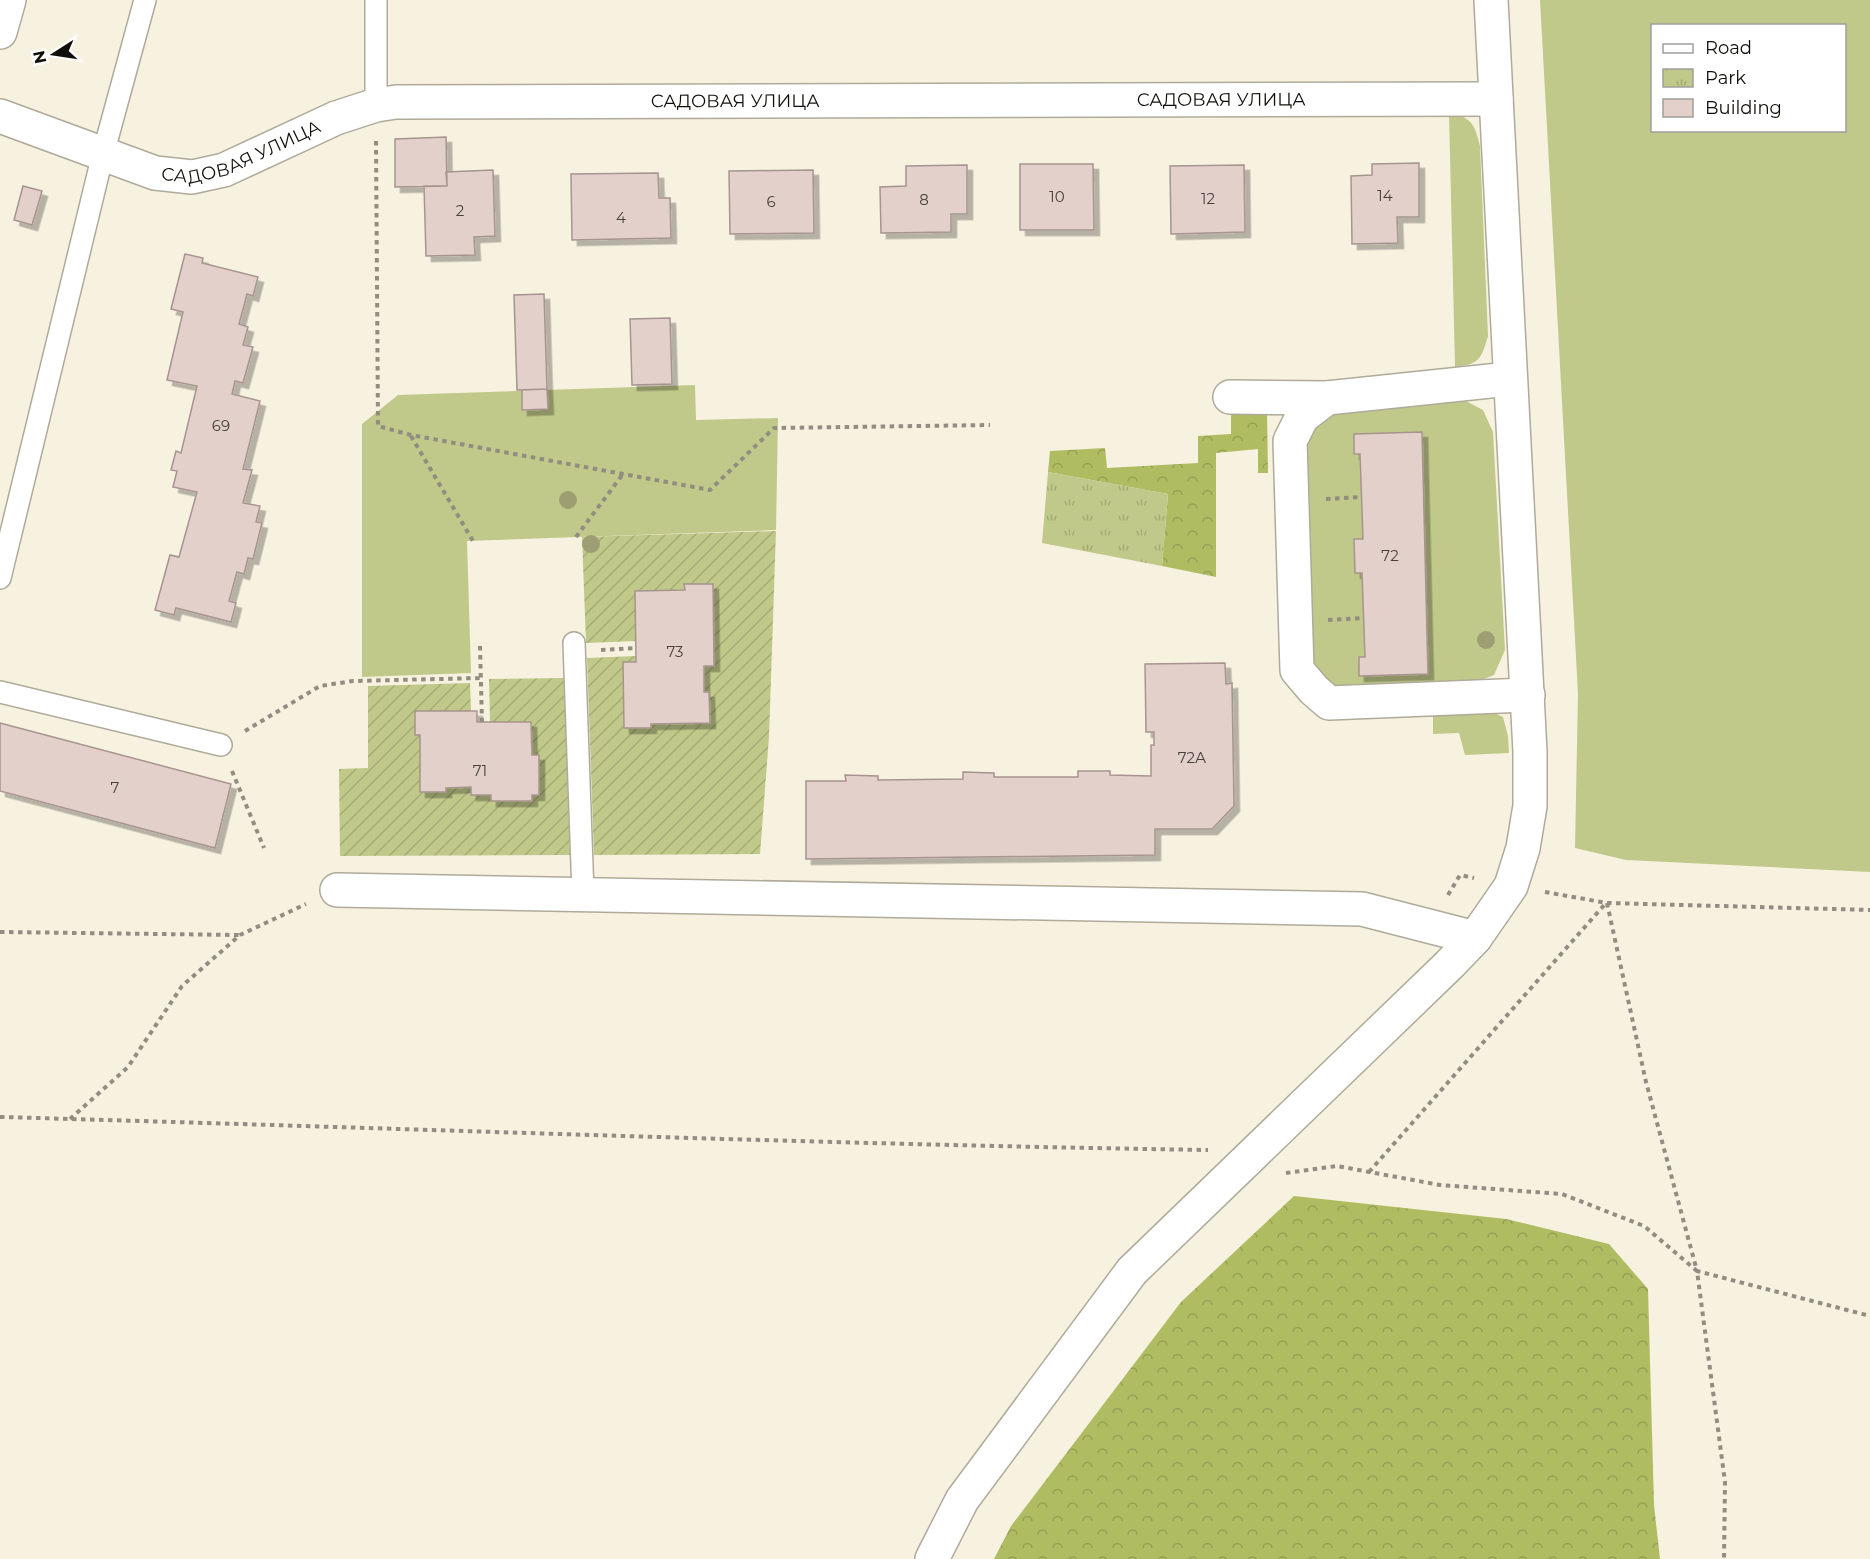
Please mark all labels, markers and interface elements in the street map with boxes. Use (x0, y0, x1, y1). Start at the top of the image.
north arrow (24, 24, 84, 84)
legend (1651, 24, 1846, 132)
text: Road (1705, 37, 1752, 59)
text: N (29, 49, 50, 65)
text: Park (1705, 67, 1746, 89)
street label: САДОВАЯ УЛИЦА (1137, 89, 1306, 111)
street label: САДОВАЯ УЛИЦА (651, 90, 820, 112)
text: Building (1705, 97, 1782, 119)
street label: САДОВАЯ УЛИЦА (160, 115, 325, 189)
house number: 14 (1377, 186, 1393, 205)
house number: 10 (1049, 187, 1065, 206)
house number: 12 (1201, 189, 1215, 208)
house number: 8 (919, 190, 929, 209)
house number: 6 (766, 192, 776, 211)
house number: 2 (456, 201, 464, 220)
house number: 4 (616, 208, 626, 227)
house number: 69 (212, 416, 230, 435)
house number: 72 (1381, 546, 1399, 565)
house number: 73 (666, 642, 684, 661)
house number: 72А (1178, 748, 1206, 767)
house number: 71 (473, 761, 487, 780)
house number: 7 (111, 778, 120, 797)

